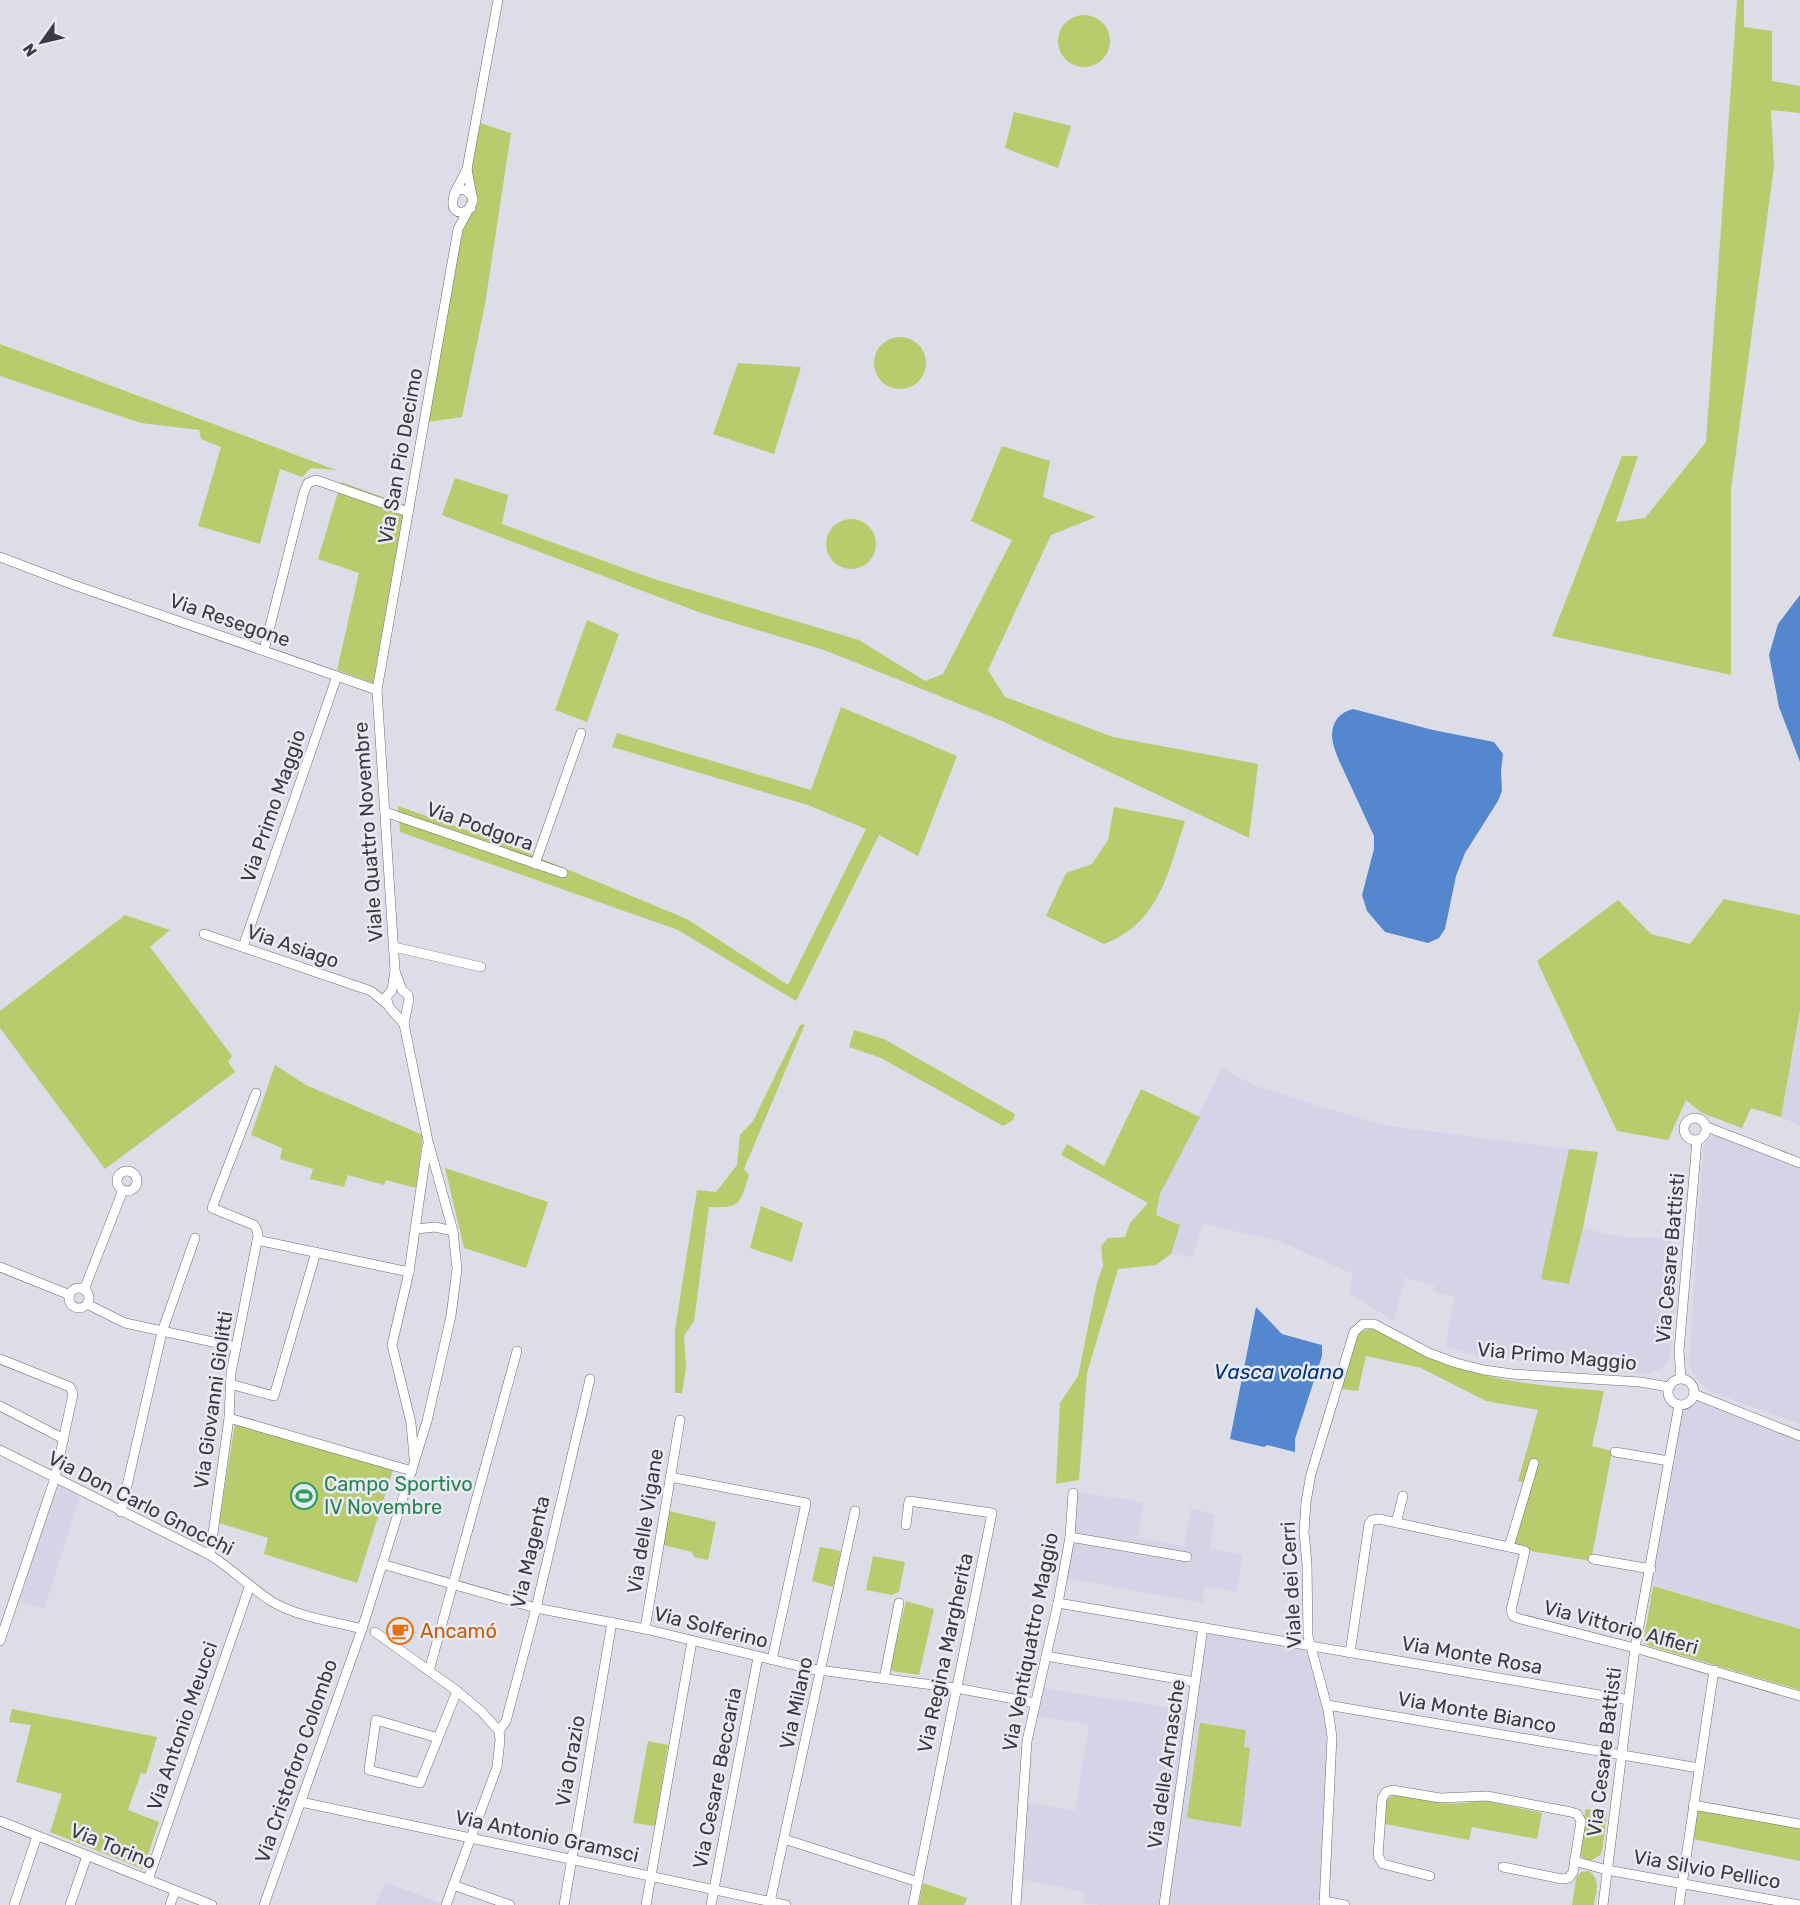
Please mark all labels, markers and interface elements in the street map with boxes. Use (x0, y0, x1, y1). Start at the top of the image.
north arrow (12, 12, 72, 72)
text: N (19, 40, 41, 60)
street label: Via San Pio Decimo (373, 366, 427, 546)
street label: Via Resegone (166, 588, 294, 652)
street label: Viale Quattro Novembre (348, 721, 388, 943)
street label: Via Primo Maggio (236, 726, 310, 886)
street label: Via Podgora (423, 796, 537, 856)
street label: Via Asiago (244, 919, 342, 973)
street label: Via Cesare Battisti (1651, 1172, 1689, 1344)
street label: Via Giovanni Giolitti (189, 1310, 237, 1490)
street label: Via Primo Maggio (1476, 1337, 1638, 1375)
water label: Vasca volano (1214, 1359, 1344, 1384)
street label: Via Don Carlo Gnocchi (44, 1446, 238, 1560)
street label: Via delle Vigane (622, 1447, 668, 1595)
place label: Campo Sportivo IV Novembre (324, 1472, 473, 1519)
sports icon: Campo Sportivo IV Novembre (289, 1481, 319, 1511)
street label: Via Magenta (505, 1493, 555, 1611)
street label: Viale dei Cerri (1276, 1521, 1306, 1649)
street label: Via Ventiquattro Maggio (997, 1530, 1063, 1754)
street label: Via Regina Margherita (912, 1551, 978, 1755)
street label: Via Vittorio Alfieri (1541, 1595, 1701, 1659)
street label: Via Solferino (651, 1601, 771, 1653)
cafe icon: Ancamó (385, 1616, 415, 1646)
place label: Ancamó (420, 1619, 497, 1643)
street label: Via Monte Rosa (1400, 1631, 1544, 1679)
street label: Via Antonio Meucci (142, 1638, 222, 1814)
street label: Via Milano (774, 1655, 818, 1751)
street label: Via Cristoforo Colombo (250, 1656, 342, 1866)
street label: Via Cesare Battisti (1582, 1666, 1626, 1838)
street label: Via delle Arnasche (1142, 1678, 1190, 1850)
street label: Via Cesare Beccaria (688, 1685, 746, 1871)
street label: Via Monte Bianco (1396, 1686, 1558, 1738)
street label: Via Orazio (550, 1713, 590, 1809)
street label: Via Antonio Gramsci (453, 1805, 641, 1867)
street label: Via Torino (67, 1818, 159, 1874)
street label: Via Silvio Pellico (1631, 1844, 1783, 1894)

